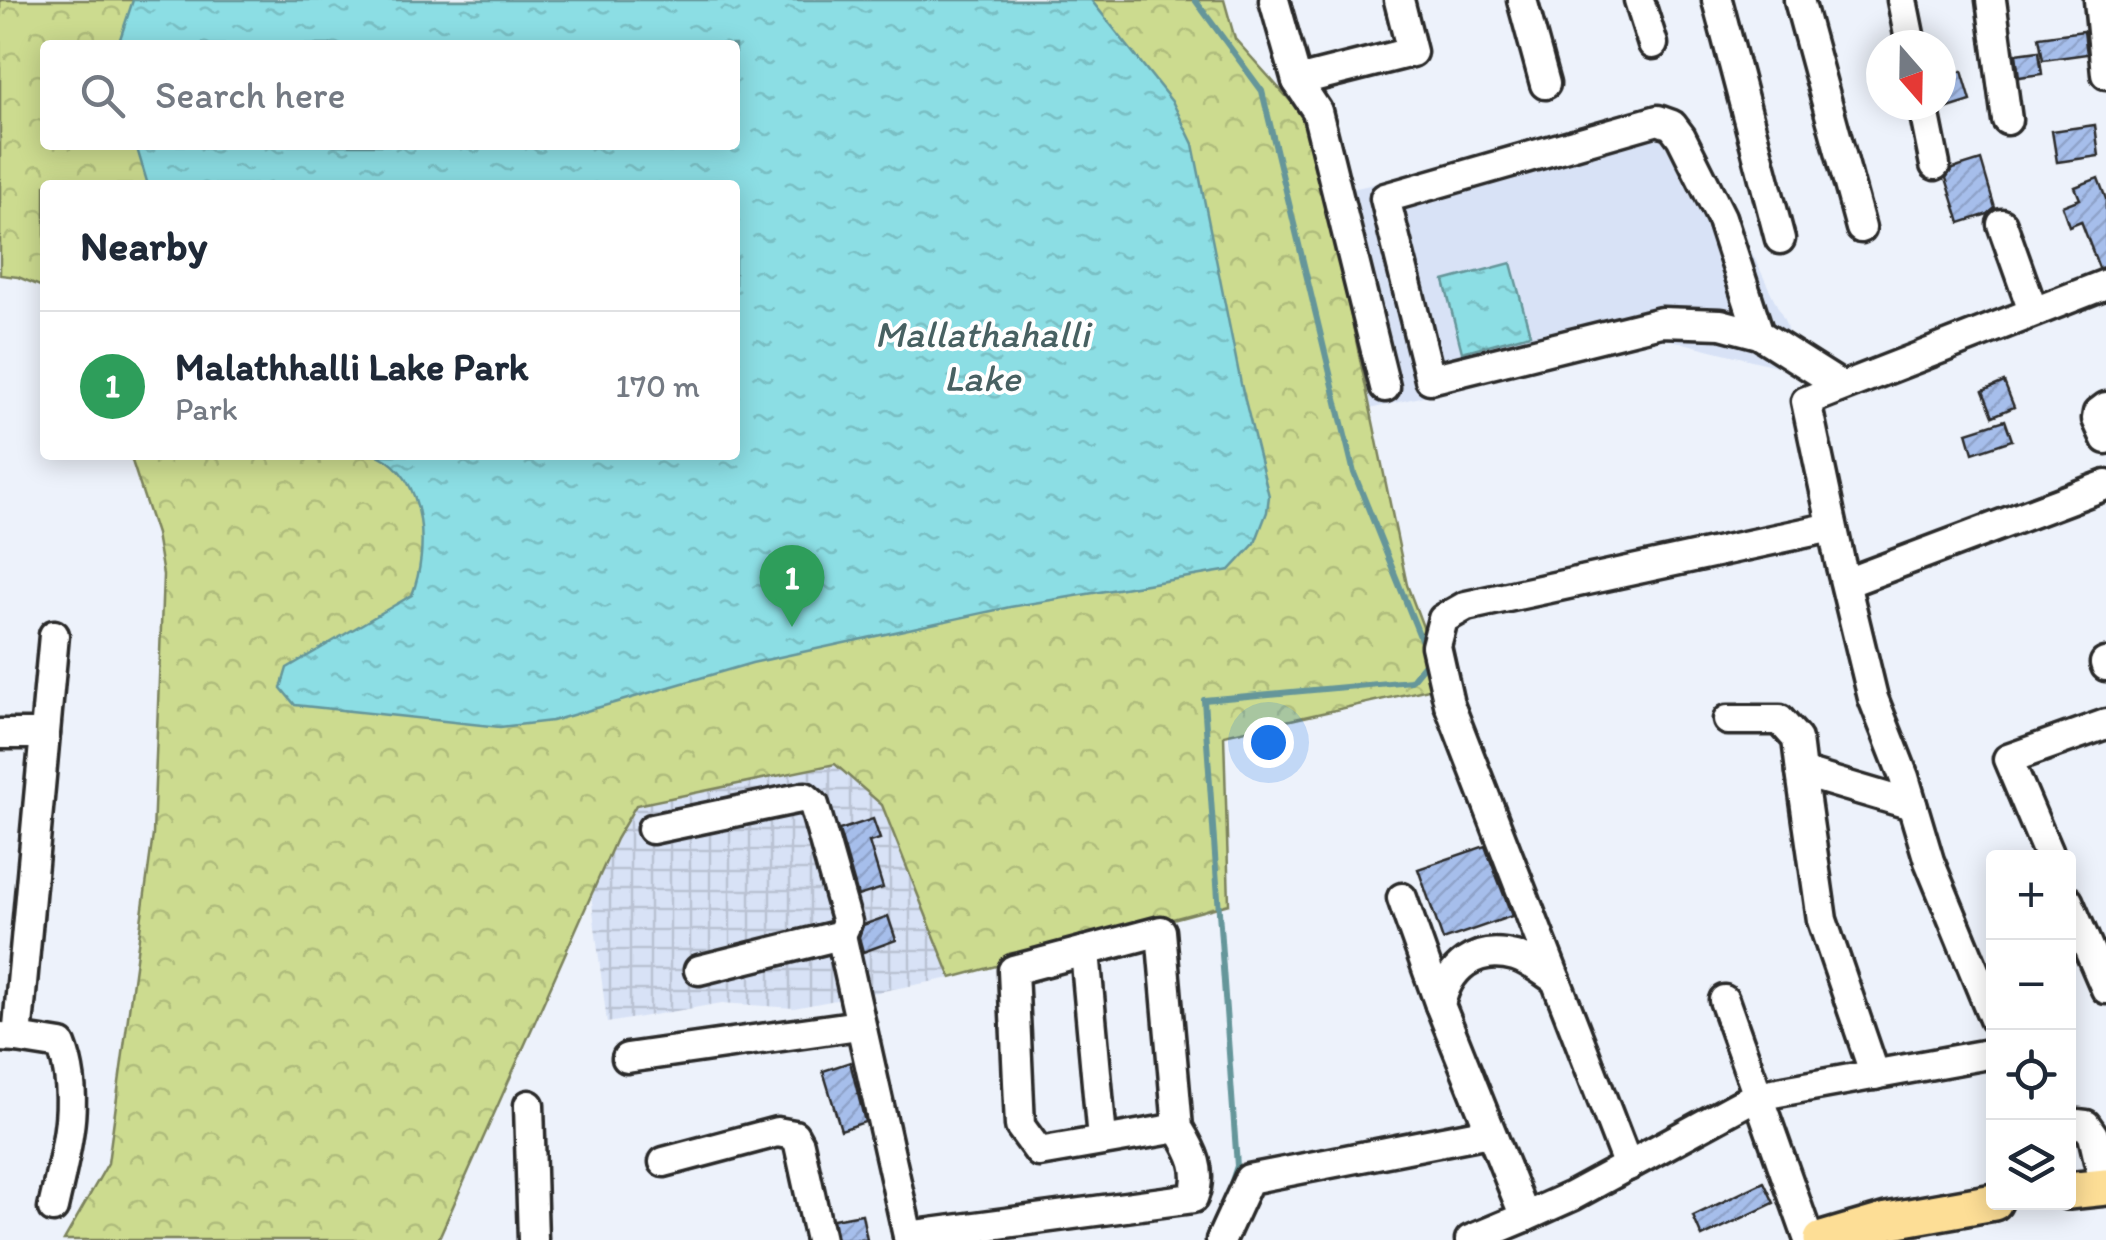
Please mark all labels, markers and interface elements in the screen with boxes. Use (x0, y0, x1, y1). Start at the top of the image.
north arrow (1866, 30, 1956, 120)
search box (40, 40, 740, 150)
icon: search (75, 68, 130, 123)
text: Search here (155, 72, 346, 118)
text: Nearby (80, 220, 207, 271)
water label: Mallathahalli Lake (875, 311, 1094, 401)
text: Malathhalli Lake Park (175, 344, 528, 390)
text: 1 (105, 367, 120, 405)
text: 170 m (615, 367, 700, 405)
text: Park (175, 390, 238, 428)
pin: 1 (760, 544, 824, 627)
your location (1243, 717, 1294, 768)
map controls (1986, 850, 2076, 1210)
button: + (1986, 850, 2076, 940)
button: − (1986, 940, 2076, 1030)
button: locate (1986, 1030, 2076, 1120)
button: layers (1986, 1120, 2076, 1210)

